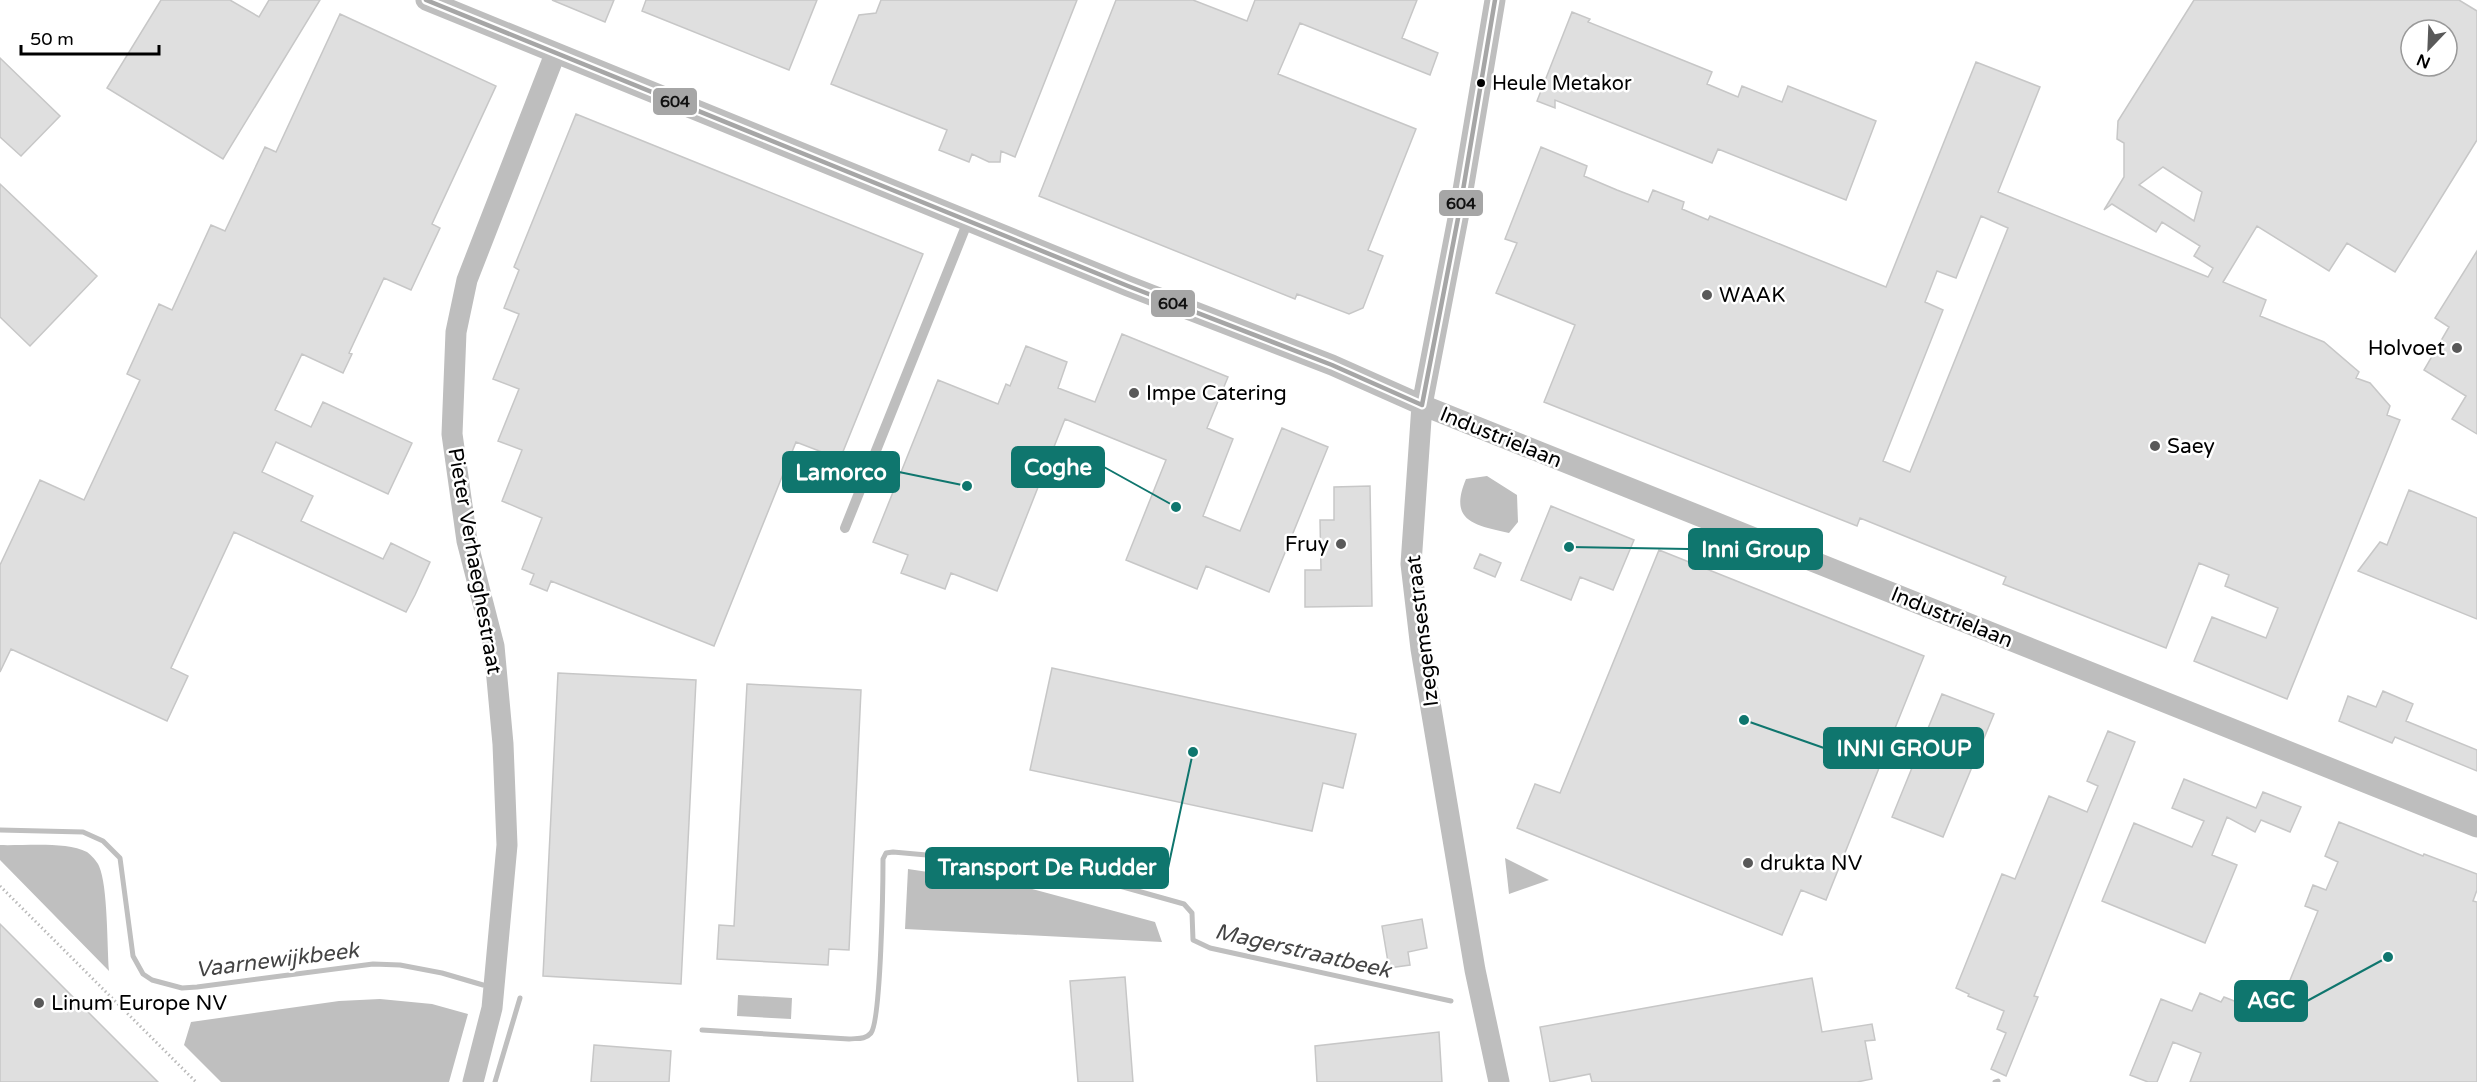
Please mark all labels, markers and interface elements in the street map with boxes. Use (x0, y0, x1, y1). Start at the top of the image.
scale bar (21, 18, 159, 56)
north arrow (2399, 18, 2459, 78)
text: 50 m (30, 28, 74, 50)
text: N (2414, 49, 2433, 73)
place label: Heule Metakor (1492, 72, 1632, 96)
marker: Heule Metakor (1475, 77, 1487, 89)
line badge: 604 (652, 87, 698, 116)
text: 604 (660, 92, 690, 112)
line badge: 604 (1438, 189, 1484, 217)
text: 604 (1446, 194, 1476, 214)
place label: WAAK (1719, 283, 1785, 308)
marker: WAAK (1700, 288, 1714, 302)
line badge: 604 (1150, 289, 1196, 318)
text: 604 (1158, 294, 1188, 314)
place label: Holvoet (2368, 336, 2445, 361)
marker: Holvoet (2450, 341, 2464, 355)
place label: Impe Catering (1146, 381, 1287, 406)
marker: Impe Catering (1127, 386, 1141, 400)
street label: Industrielaan (1436, 402, 1565, 473)
place label: Saey (2167, 434, 2215, 459)
marker: Saey (2148, 439, 2162, 453)
street label: Pieter Verhaeghestraat (442, 446, 507, 676)
callout: Coghe (1012, 447, 1104, 487)
callout: Lamorco (783, 452, 899, 492)
text: Coghe (1024, 455, 1092, 481)
text: Lamorco (795, 460, 887, 486)
callout: Inni Group (1689, 529, 1822, 569)
place label: Fruy (1285, 532, 1329, 557)
marker: Fruy (1334, 537, 1348, 551)
text: Inni Group (1701, 537, 1811, 563)
street label: Izegemsestraat (1401, 554, 1444, 708)
street label: Industrielaan (1887, 582, 2016, 653)
callout: INNI GROUP (1824, 728, 1983, 768)
text: INNI GROUP (1836, 736, 1972, 762)
callout: Transport De Rudder (926, 848, 1168, 888)
place label: drukta NV (1760, 851, 1863, 876)
text: Transport De Rudder (937, 855, 1157, 881)
marker: drukta NV (1741, 856, 1755, 870)
water label: Magerstraatbeek (1212, 918, 1395, 984)
water label: Vaarnewijkbeek (194, 937, 362, 983)
callout: AGC (2235, 981, 2307, 1021)
text: AGC (2247, 988, 2295, 1014)
place label: Linum Europe NV (51, 991, 227, 1016)
marker: Linum Europe NV (32, 996, 46, 1010)

